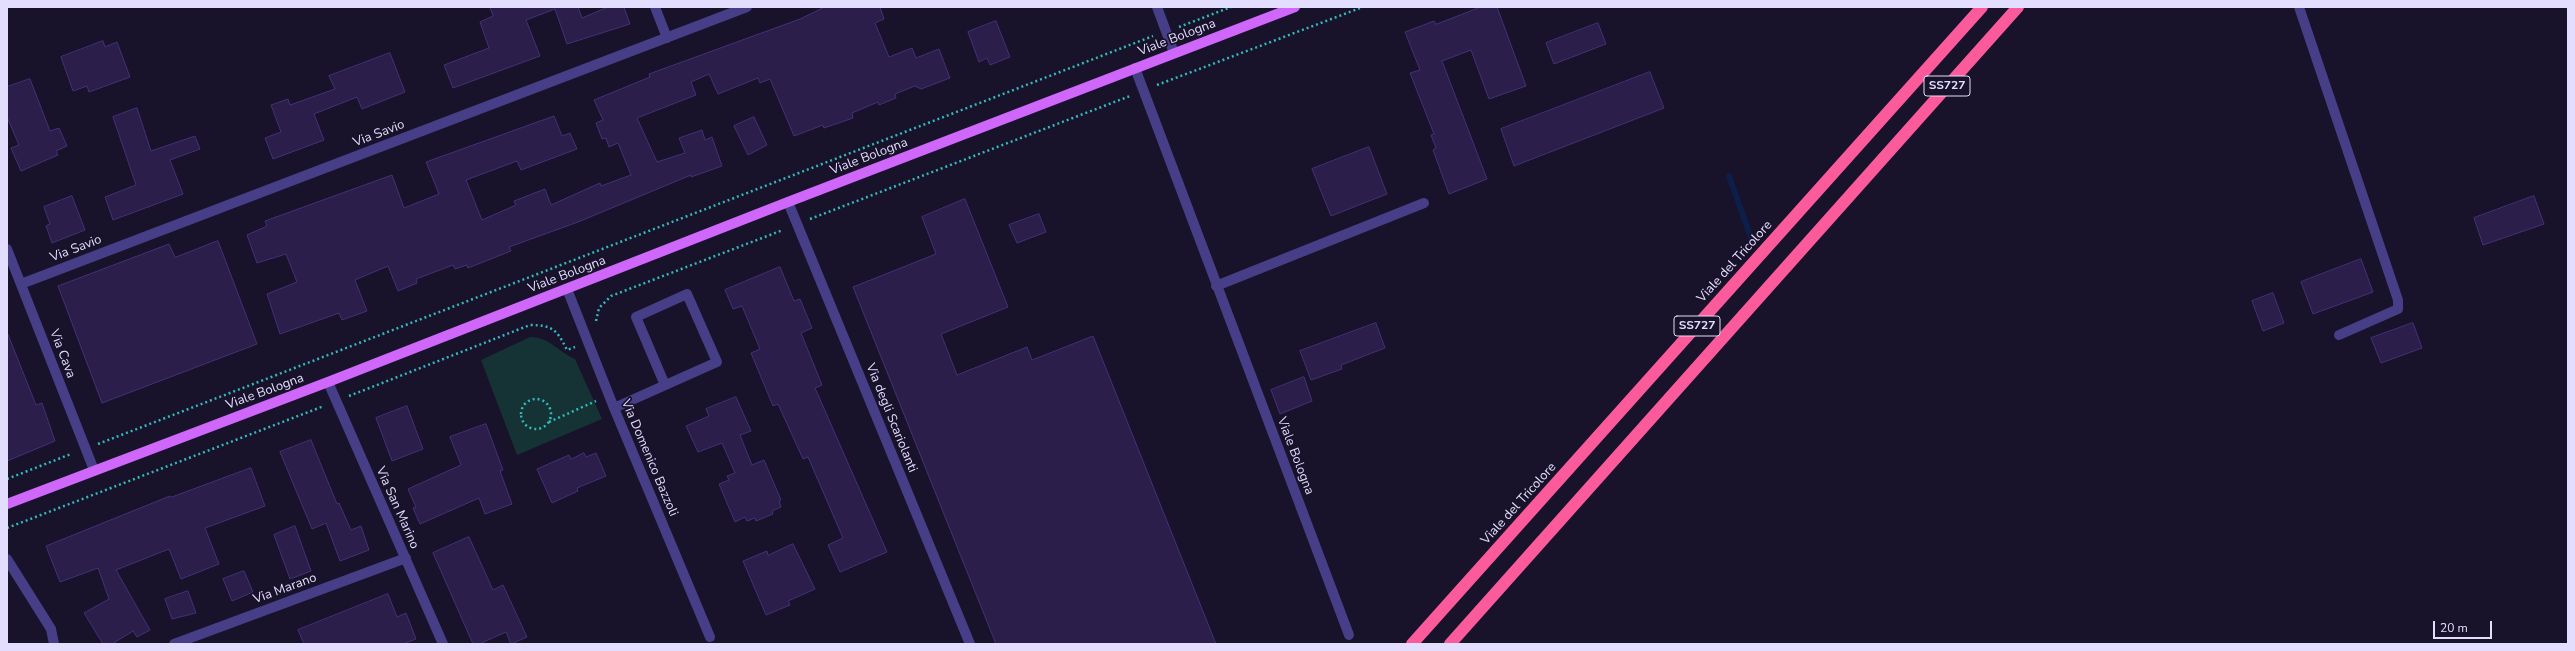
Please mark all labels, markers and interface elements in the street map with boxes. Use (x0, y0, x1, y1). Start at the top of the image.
street label: Viale Bologna (1136, 16, 1218, 60)
road number: SS727 (1924, 76, 1970, 96)
street label: Via Savio (351, 117, 407, 151)
street label: Viale Bologna (828, 135, 910, 179)
street label: Viale del Tricolore (1694, 218, 1776, 306)
street label: Via Savio (48, 232, 104, 266)
street label: Viale Bologna (526, 253, 608, 297)
road number: SS727 (1674, 316, 1720, 336)
street label: Via Cava (46, 327, 78, 381)
street label: Via degli Scariolanti (862, 361, 920, 475)
street label: Viale Bologna (224, 371, 306, 413)
street label: Via Domenico Bazzoli (617, 397, 681, 519)
street label: Viale Bologna (1273, 415, 1317, 497)
street label: Viale del Tricolore (1478, 460, 1560, 548)
street label: Via San Marino (372, 465, 422, 551)
street label: Via Marano (251, 570, 319, 608)
scale bar (2435, 613, 2494, 639)
text: 20 m (2440, 620, 2468, 636)

